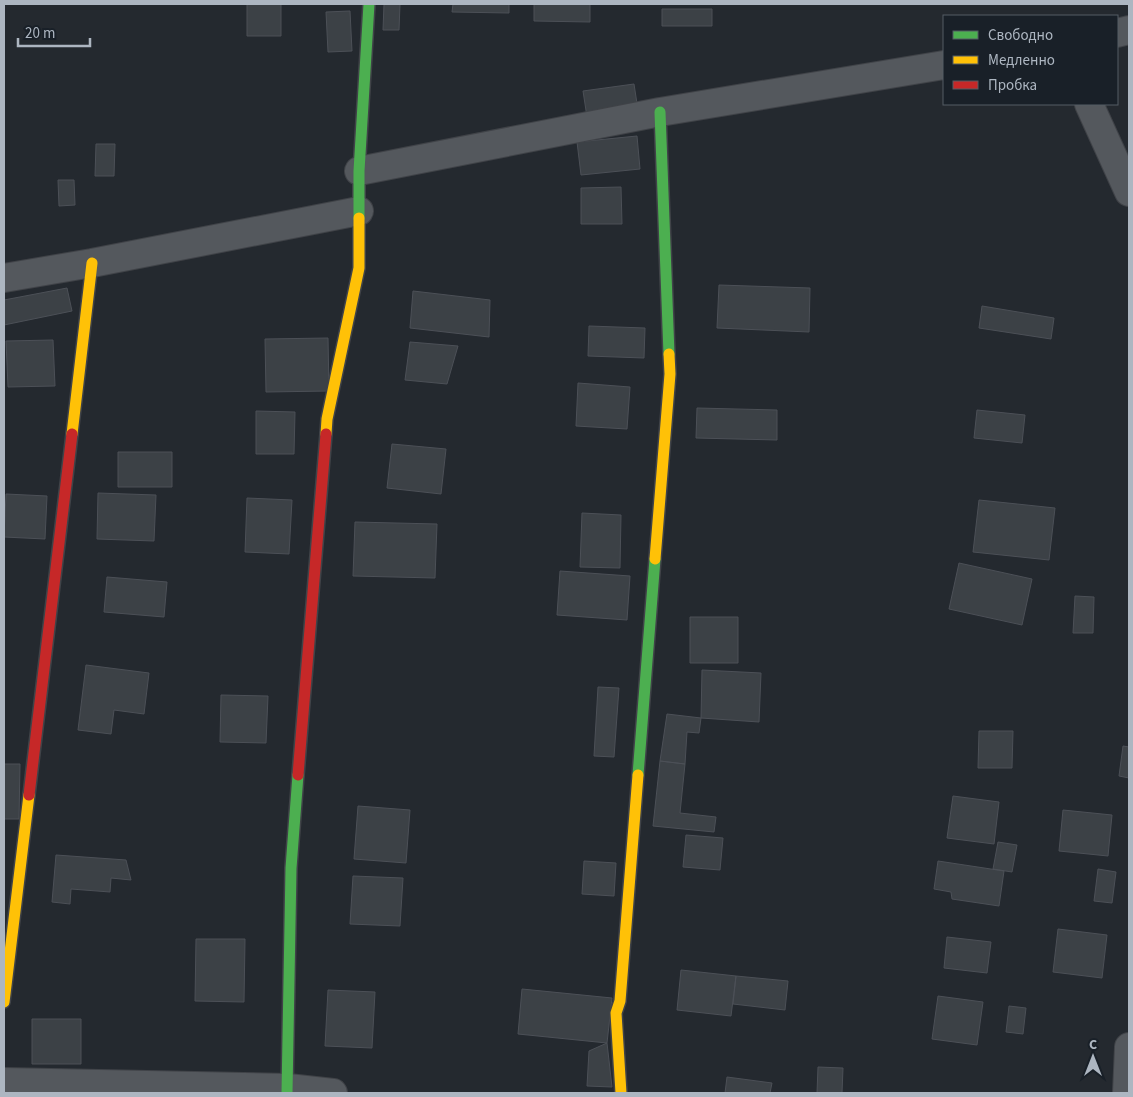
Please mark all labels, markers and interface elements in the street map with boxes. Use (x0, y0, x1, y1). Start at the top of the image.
scale bar (18, 15, 90, 47)
legend (943, 15, 1118, 105)
text: 20 m (25, 23, 55, 44)
text: Свободно (988, 25, 1053, 46)
text: Медленно (988, 50, 1055, 71)
text: Пробка (988, 75, 1037, 96)
north arrow (1068, 1032, 1118, 1082)
text: С (1089, 1035, 1097, 1055)

